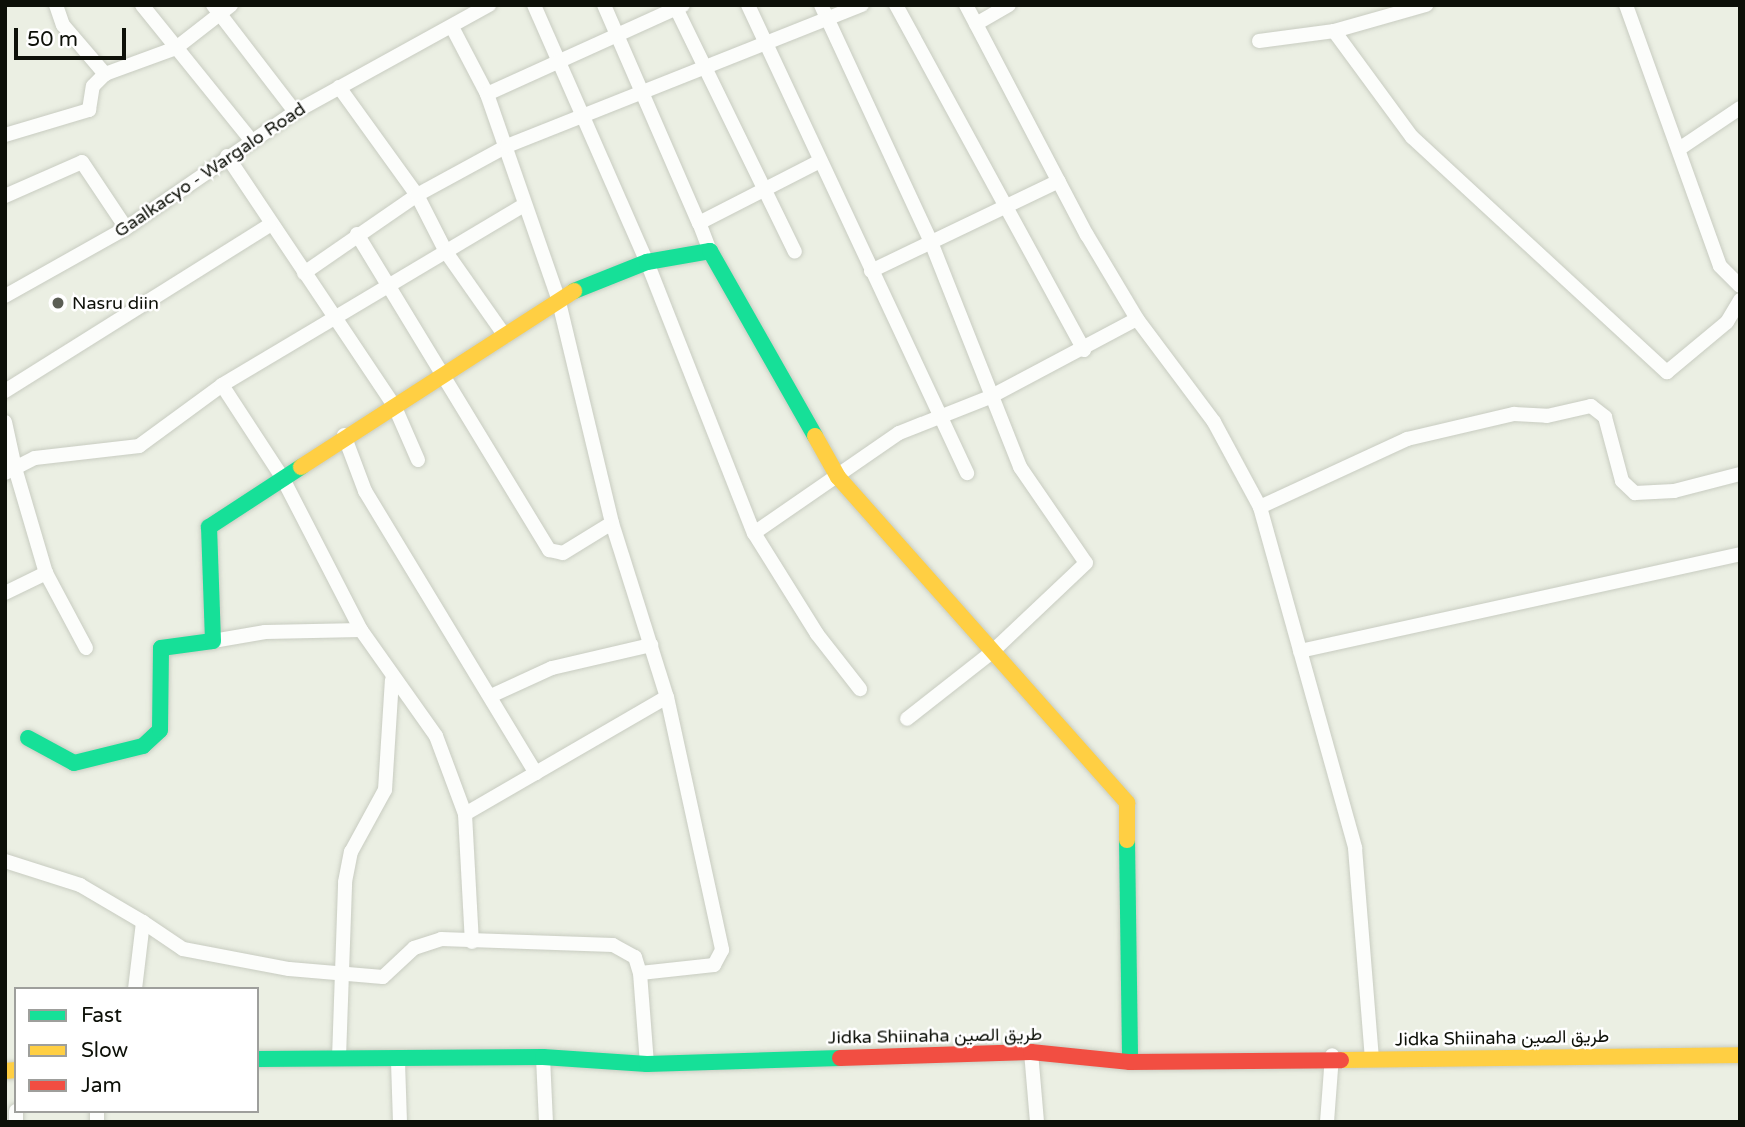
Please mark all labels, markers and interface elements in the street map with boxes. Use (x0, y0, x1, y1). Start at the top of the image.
scale bar (18, 14, 130, 58)
text: 50 m (27, 27, 78, 52)
street label: Gaalkacyo - Wargalo Road (110, 98, 310, 242)
place label: Nasru diin (72, 292, 159, 314)
marker: Nasru diin (50, 295, 66, 311)
legend (14, 987, 259, 1113)
text: Fast (81, 1003, 122, 1028)
street label: Jidka Shiinaha طريق الصين (828, 1023, 1042, 1049)
street label: Jidka Shiinaha طريق الصين (1395, 1025, 1609, 1051)
text: Slow (81, 1038, 128, 1063)
text: Jam (81, 1073, 122, 1098)

